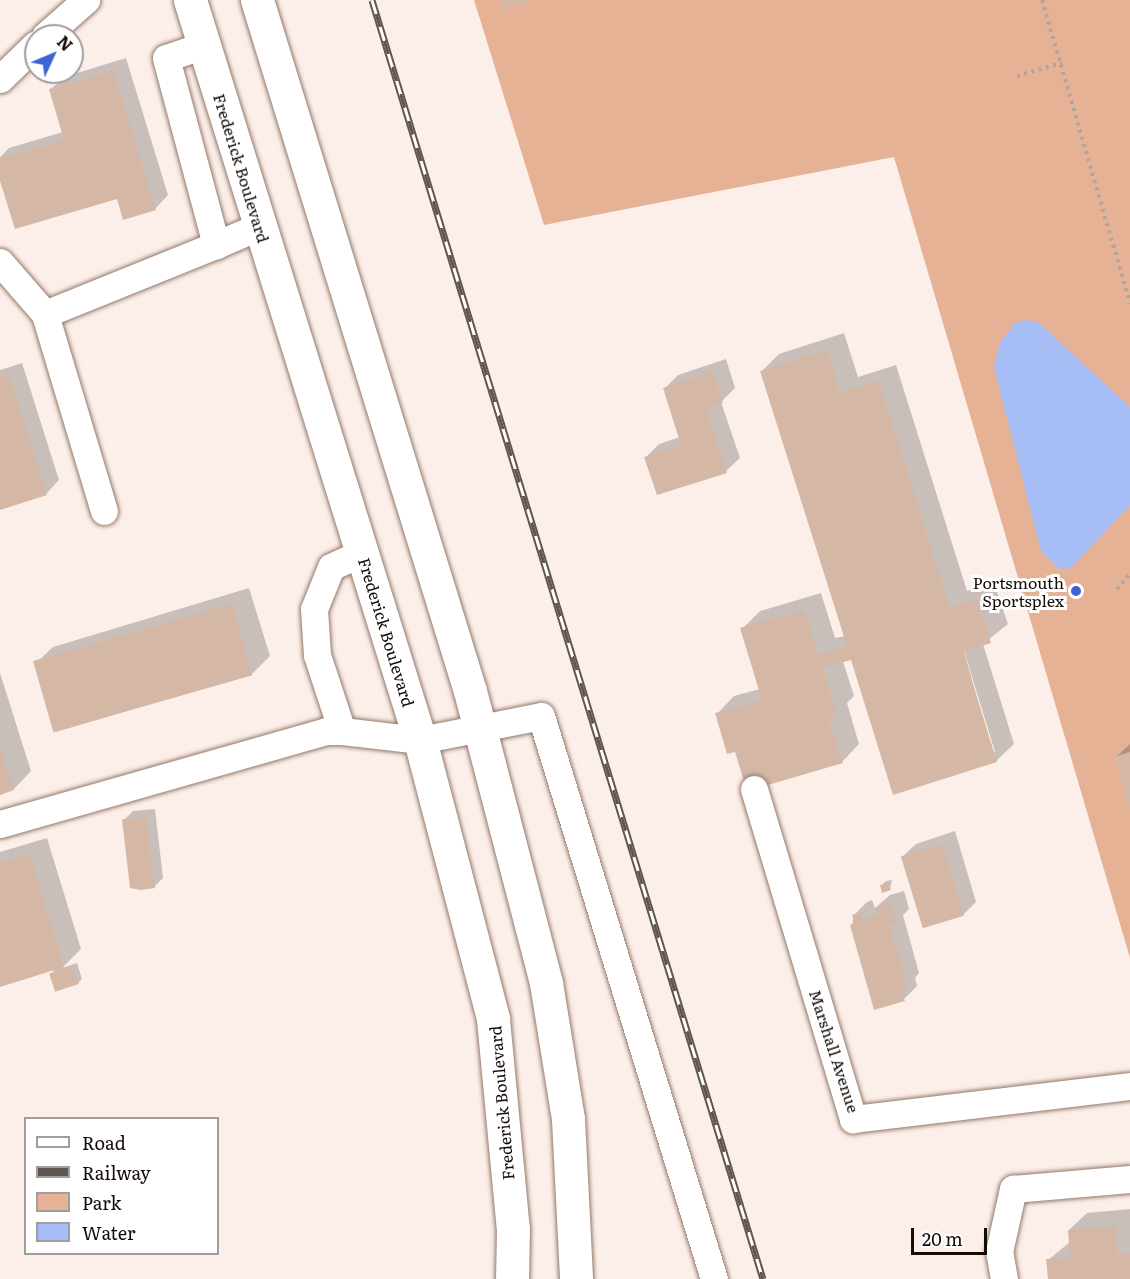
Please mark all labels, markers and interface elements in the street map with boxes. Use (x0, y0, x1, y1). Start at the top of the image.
north arrow (24, 24, 84, 84)
text: N (52, 30, 79, 56)
street label: Frederick Boulevard (210, 91, 274, 245)
street label: Frederick Boulevard (355, 555, 419, 709)
place label: Portsmouth Sportsplex (973, 572, 1064, 610)
marker: Portsmouth Sportsplex (1069, 584, 1083, 598)
street label: Marshall Avenue (806, 987, 864, 1115)
street label: Frederick Boulevard (485, 1025, 517, 1181)
legend (24, 1117, 219, 1255)
text: Road (82, 1129, 126, 1156)
text: Railway (82, 1159, 151, 1186)
text: Park (82, 1189, 121, 1216)
scale bar (914, 1216, 990, 1254)
text: Water (82, 1219, 135, 1246)
text: 20 m (922, 1225, 963, 1252)

